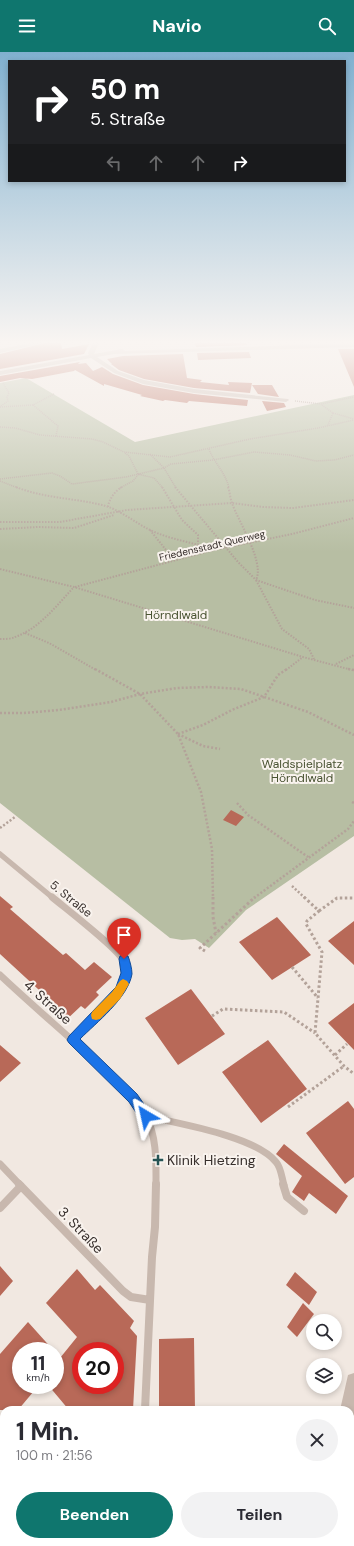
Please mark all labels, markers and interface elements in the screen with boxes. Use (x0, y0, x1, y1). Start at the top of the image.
text: Navio (152, 14, 202, 38)
icon: menu (16, 15, 38, 37)
icon: search (316, 15, 338, 37)
text: 50 m (90, 71, 160, 108)
icon: right (24, 76, 76, 128)
text: 5. Straße (90, 107, 165, 131)
icon: left (103, 152, 125, 174)
icon: ahead (145, 152, 167, 174)
icon: ahead (187, 152, 209, 174)
icon: right (229, 152, 251, 174)
street label: Friedensstadt Querweg (158, 527, 267, 564)
park label: Hörndlwald (145, 607, 207, 623)
park label: Waldspielplatz Hörndlwald (262, 756, 342, 786)
street label: 5. Straße (46, 877, 96, 921)
pin (107, 918, 141, 959)
icon: arrive (113, 924, 135, 946)
street label: 4. Straße (20, 976, 76, 1028)
position arrow (125, 1095, 167, 1137)
place label: Klinik Hietzing (167, 1151, 256, 1169)
marker: Klinik Hietzing (152, 1154, 164, 1166)
street label: 3. Straße (54, 1203, 108, 1257)
map controls (306, 1314, 342, 1394)
button: search (306, 1314, 342, 1350)
speed limit sign: 20 (72, 1342, 124, 1394)
text: 11 (31, 1350, 45, 1376)
button: layers (306, 1358, 342, 1394)
text: km/h (26, 1371, 50, 1384)
text: 1 Min. (16, 1416, 79, 1447)
button: close (296, 1419, 338, 1461)
text: 100 m · 21:56 (16, 1447, 93, 1464)
button: Beenden (16, 1492, 173, 1538)
button: Teilen (181, 1492, 338, 1538)

